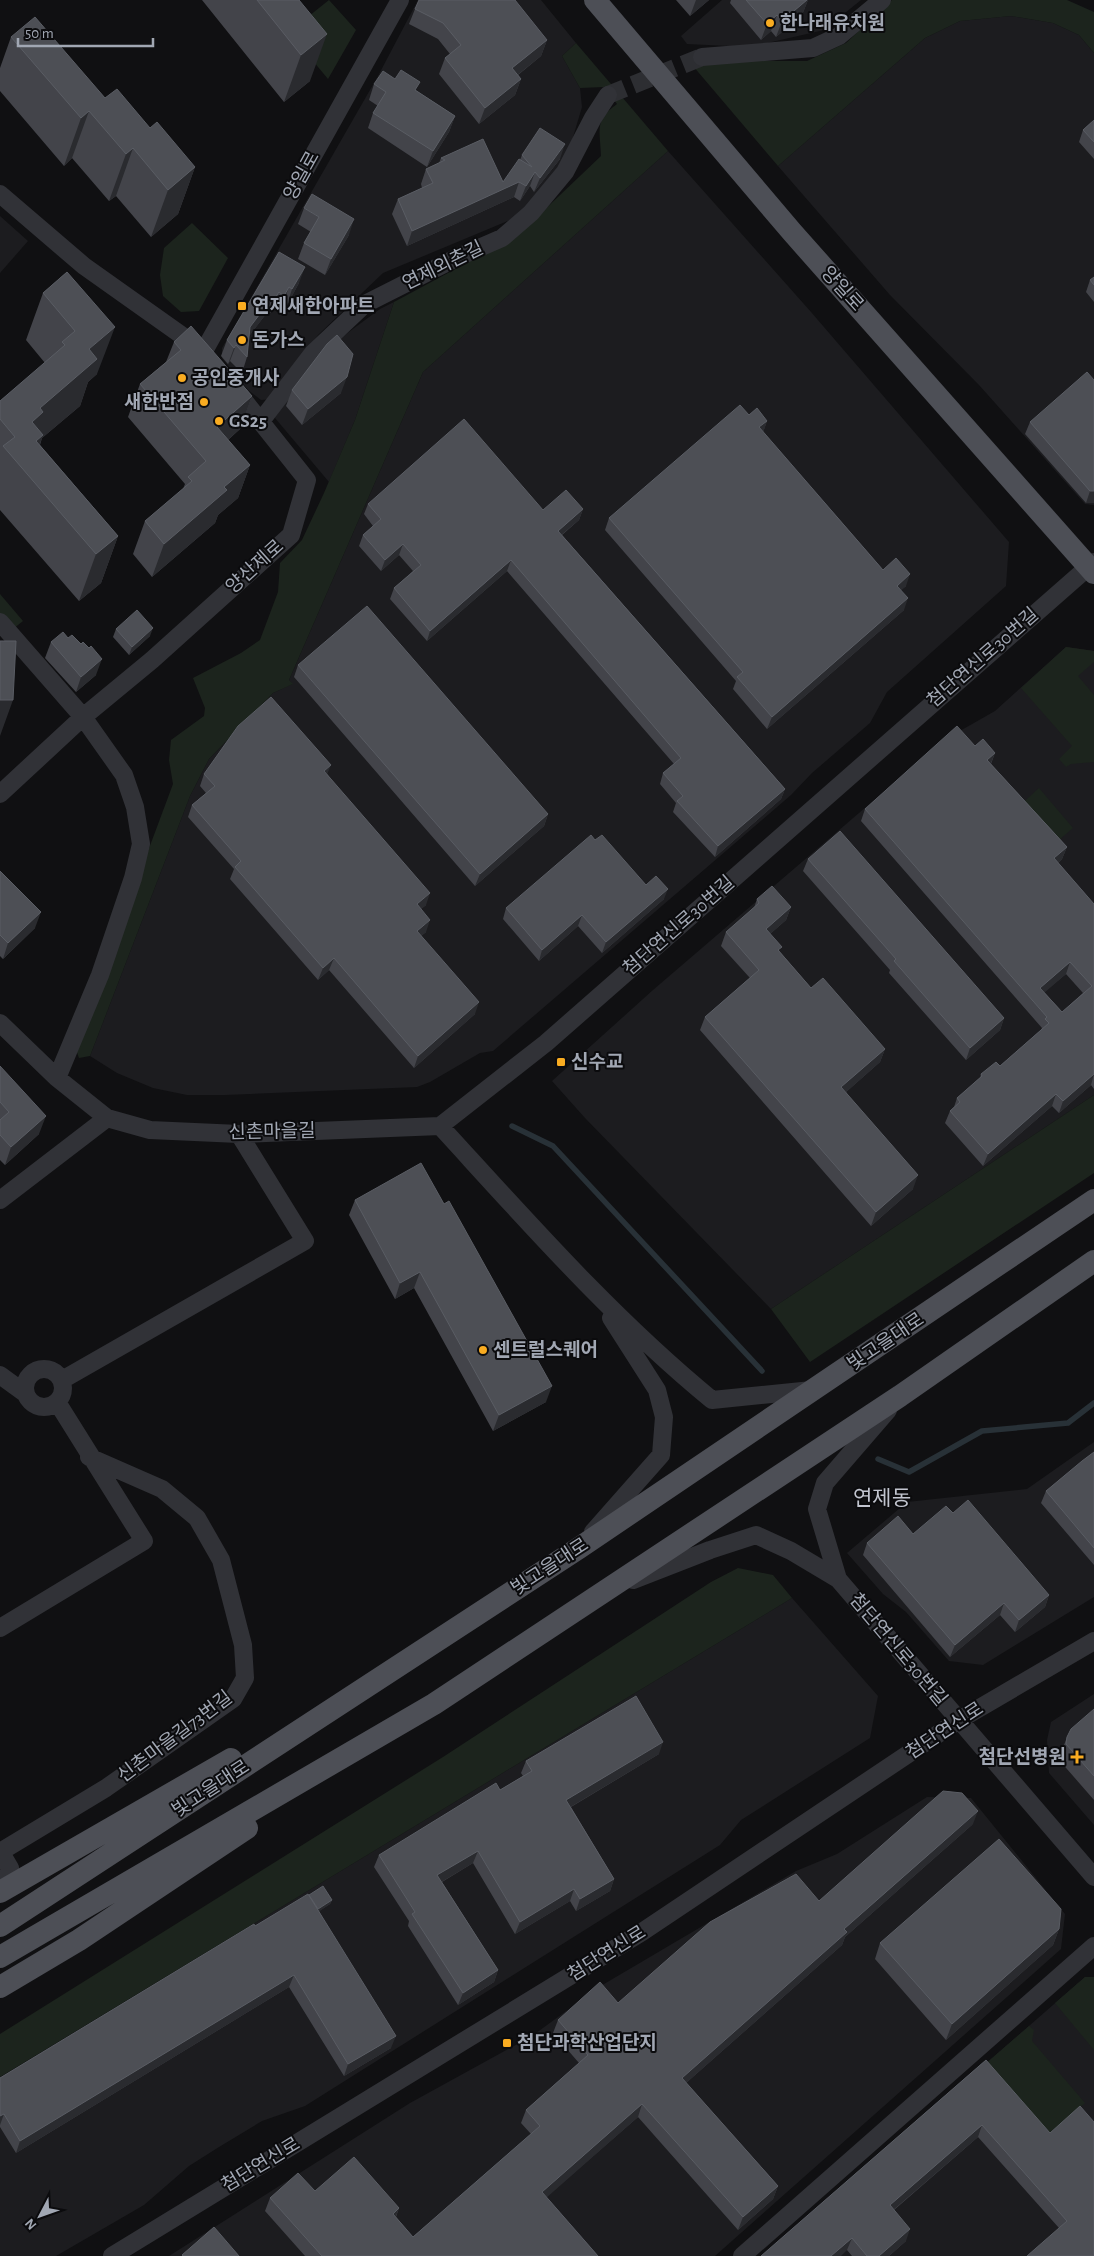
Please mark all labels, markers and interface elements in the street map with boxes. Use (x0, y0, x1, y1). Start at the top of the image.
place label: 한나래유치원 (780, 12, 885, 33)
scale bar (18, 15, 152, 47)
marker: 한나래유치원 (764, 17, 776, 29)
text: 50 m (25, 26, 54, 41)
street label: 양일로 (280, 148, 323, 204)
street label: 연제외촌길 (399, 237, 486, 294)
street label: 양일로 (817, 262, 867, 315)
place label: 연제새한아파트 (252, 295, 374, 316)
marker: 연제새한아파트 (236, 300, 248, 312)
place label: 돈가스 (252, 330, 304, 350)
marker: 돈가스 (236, 334, 248, 346)
place label: 공인중개사 (192, 368, 280, 388)
marker: 공인중개사 (176, 372, 188, 384)
place label: 새한반점 (124, 391, 194, 412)
marker: 새한반점 (198, 396, 210, 408)
place label: GS25 (229, 412, 267, 431)
marker: GS25 (213, 415, 225, 427)
street label: 양산제로 (222, 536, 287, 597)
street label: 첨단연신로30번길 (923, 604, 1042, 711)
street label: 첨단연신로30번길 (619, 872, 738, 979)
place label: 신수교 (571, 1052, 623, 1072)
marker: 신수교 (555, 1056, 567, 1068)
street label: 신촌마을길 (228, 1121, 316, 1142)
street label: 빛고을대로 (844, 1309, 928, 1374)
place label: 센트럴스퀘어 (493, 1340, 598, 1360)
marker: 센트럴스퀘어 (477, 1344, 489, 1356)
district label: 연제동 (853, 1487, 911, 1509)
street label: 빛고을대로 (508, 1534, 592, 1599)
street label: 첨단연신로30번길 (846, 1590, 951, 1710)
street label: 신촌마을길73번길 (114, 1687, 236, 1786)
street label: 첨단연신로 (903, 1698, 987, 1763)
place label: 첨단선병원 (979, 1747, 1066, 1767)
marker: 첨단선병원 (1070, 1750, 1084, 1764)
street label: 빛고을대로 (169, 1756, 253, 1821)
street label: 첨단연신로 (564, 1922, 649, 1985)
place label: 첨단과학산업단지 (517, 2032, 657, 2053)
marker: 첨단과학산업단지 (501, 2037, 513, 2049)
street label: 첨단연신로 (218, 2133, 303, 2196)
north arrow (15, 2191, 65, 2241)
text: N (22, 2216, 39, 2232)

